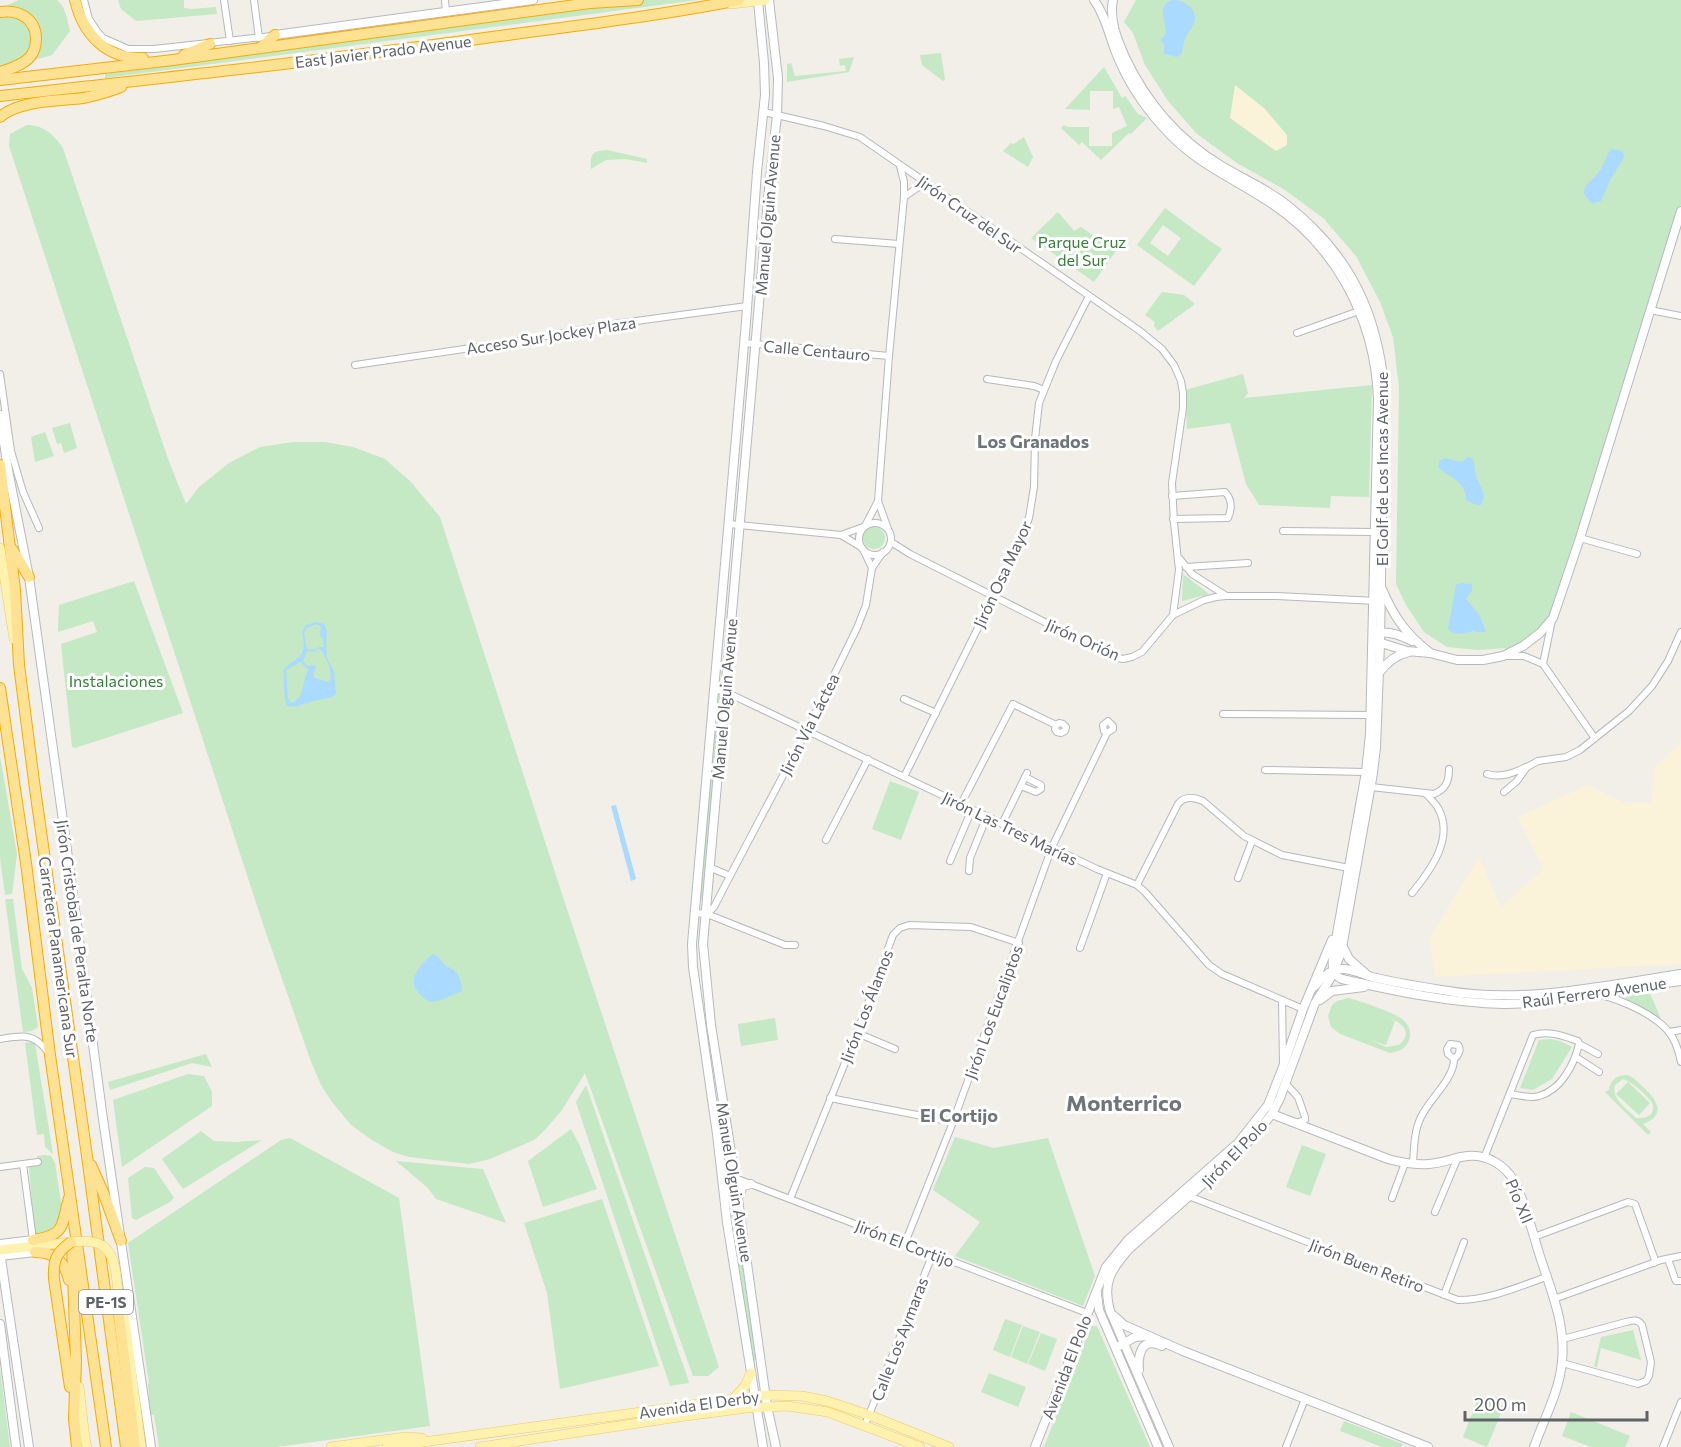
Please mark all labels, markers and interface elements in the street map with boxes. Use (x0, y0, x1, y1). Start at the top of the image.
street label: East Javier Prado Avenue (294, 31, 472, 71)
street label: Manuel Olguin Avenue (750, 134, 784, 296)
street label: Jirón Cruz del Sur (914, 171, 1027, 258)
park label: Parque Cruz del Sur (1038, 232, 1126, 269)
street label: Acceso Sur Jockey Plaza (465, 312, 637, 358)
street label: Calle Centauro (763, 336, 871, 364)
street label: El Golf de Los Incas Avenue (1372, 372, 1391, 566)
district label: Los Granados (977, 430, 1089, 452)
street label: Jirón Osa Mayor (969, 517, 1035, 630)
street label: Jirón Orión (1043, 614, 1123, 664)
street label: Manuel Olguin Avenue (707, 618, 741, 780)
street label: Jirón Vía Láctea (775, 670, 843, 778)
park label: Instalaciones (69, 671, 163, 690)
street label: Jirón Las Tres Marías (939, 787, 1081, 869)
street label: Jirón Cristobal de Peralta Norte (53, 818, 103, 1044)
street label: Carretera Panamericana Sur (35, 855, 83, 1060)
street label: Jirón Los Eucaliptos (960, 943, 1026, 1081)
street label: Jirón Los Álamos (836, 947, 896, 1065)
street label: Raúl Ferrero Avenue (1521, 972, 1667, 1012)
district label: Monterrico (1066, 1089, 1182, 1116)
street label: Manuel Olguin Avenue (713, 1101, 757, 1263)
district label: El Cortijo (920, 1104, 998, 1126)
street label: Jirón El Polo (1197, 1115, 1271, 1191)
street label: Pío XII (1502, 1176, 1538, 1226)
street label: Jirón El Cortijo (853, 1215, 957, 1271)
street label: Jirón Buen Retiro (1307, 1234, 1427, 1296)
street label: Calle Los Aymaras (867, 1275, 931, 1403)
road number: PE-1S (79, 1290, 133, 1314)
street label: Avenida El Polo (1037, 1312, 1095, 1422)
scale bar (1465, 1384, 1646, 1422)
street label: Avenida El Derby (638, 1386, 760, 1422)
text: 200 m (1474, 1393, 1527, 1415)

